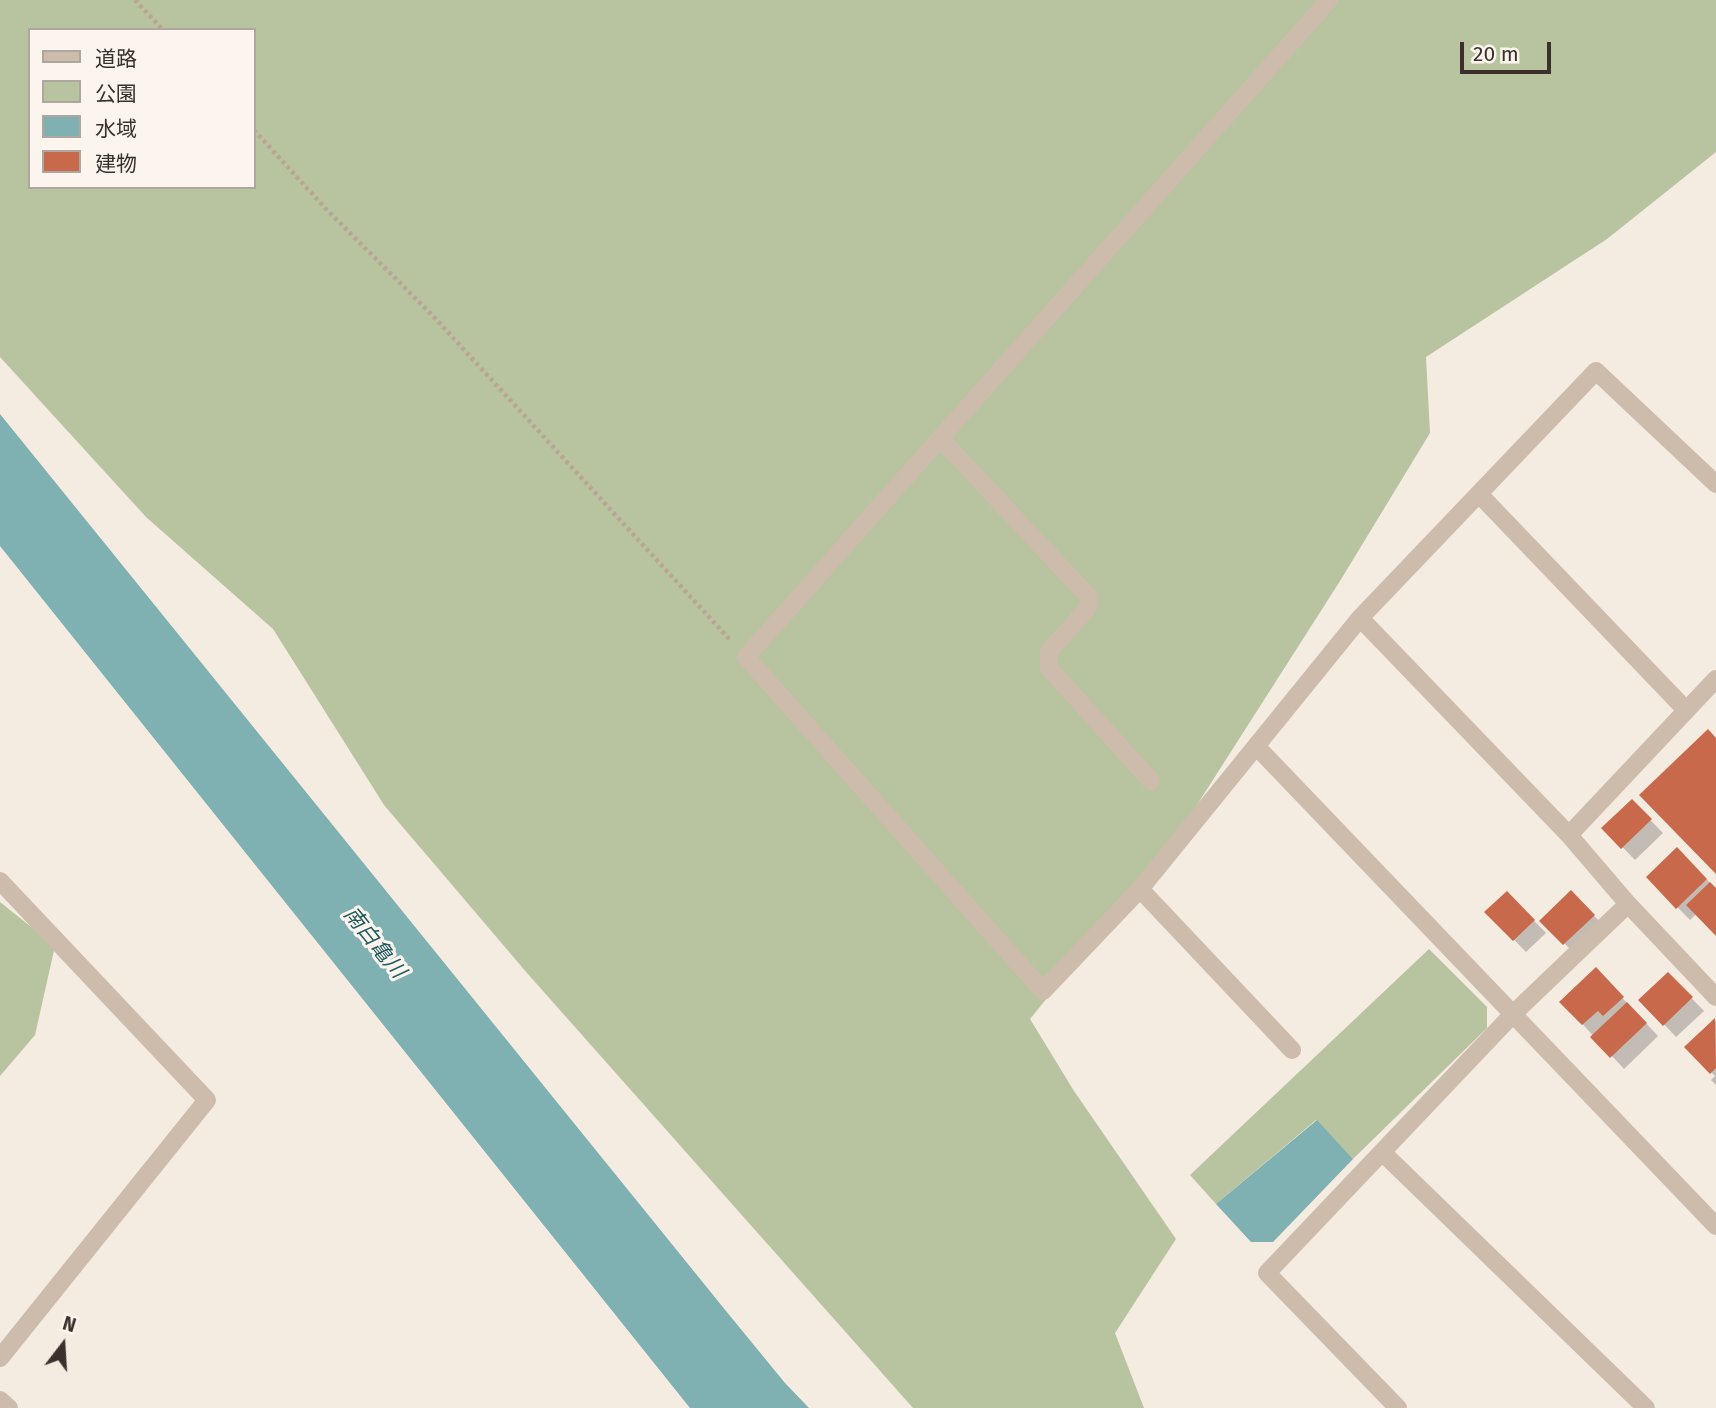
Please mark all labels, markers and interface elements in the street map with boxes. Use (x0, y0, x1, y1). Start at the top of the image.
legend (28, 28, 256, 189)
scale bar (1464, 28, 1555, 72)
text: 20 m (1473, 41, 1519, 67)
text: 道路 (95, 46, 137, 72)
text: 公園 (95, 81, 137, 107)
text: 水域 (95, 116, 137, 142)
text: 建物 (95, 151, 137, 177)
water label: 南白亀川 (338, 902, 410, 984)
north arrow (28, 1310, 98, 1380)
text: N (60, 1312, 79, 1337)

